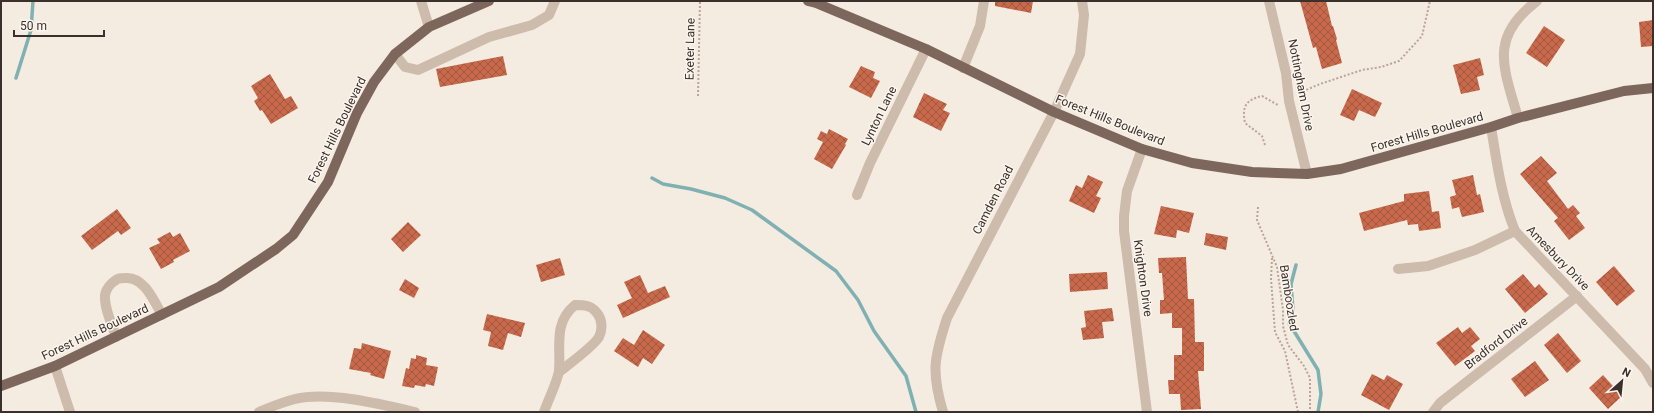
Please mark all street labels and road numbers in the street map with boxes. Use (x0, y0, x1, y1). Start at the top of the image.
street label: Exeter Lane (682, 18, 698, 80)
street label: Nottingham Drive (1285, 38, 1317, 132)
street label: Forest Hills Boulevard (305, 75, 369, 185)
street label: Lynton Lane (859, 84, 899, 148)
street label: Forest Hills Boulevard (1053, 92, 1167, 148)
street label: Forest Hills Boulevard (1369, 109, 1485, 155)
street label: Camden Road (970, 163, 1016, 237)
street label: Amesbury Drive (1524, 223, 1592, 293)
street label: Knighton Drive (1131, 239, 1155, 317)
street label: Bamboozled (1277, 264, 1301, 332)
street label: Forest Hills Boulevard (39, 301, 151, 363)
street label: Bradford Drive (1462, 314, 1530, 372)

